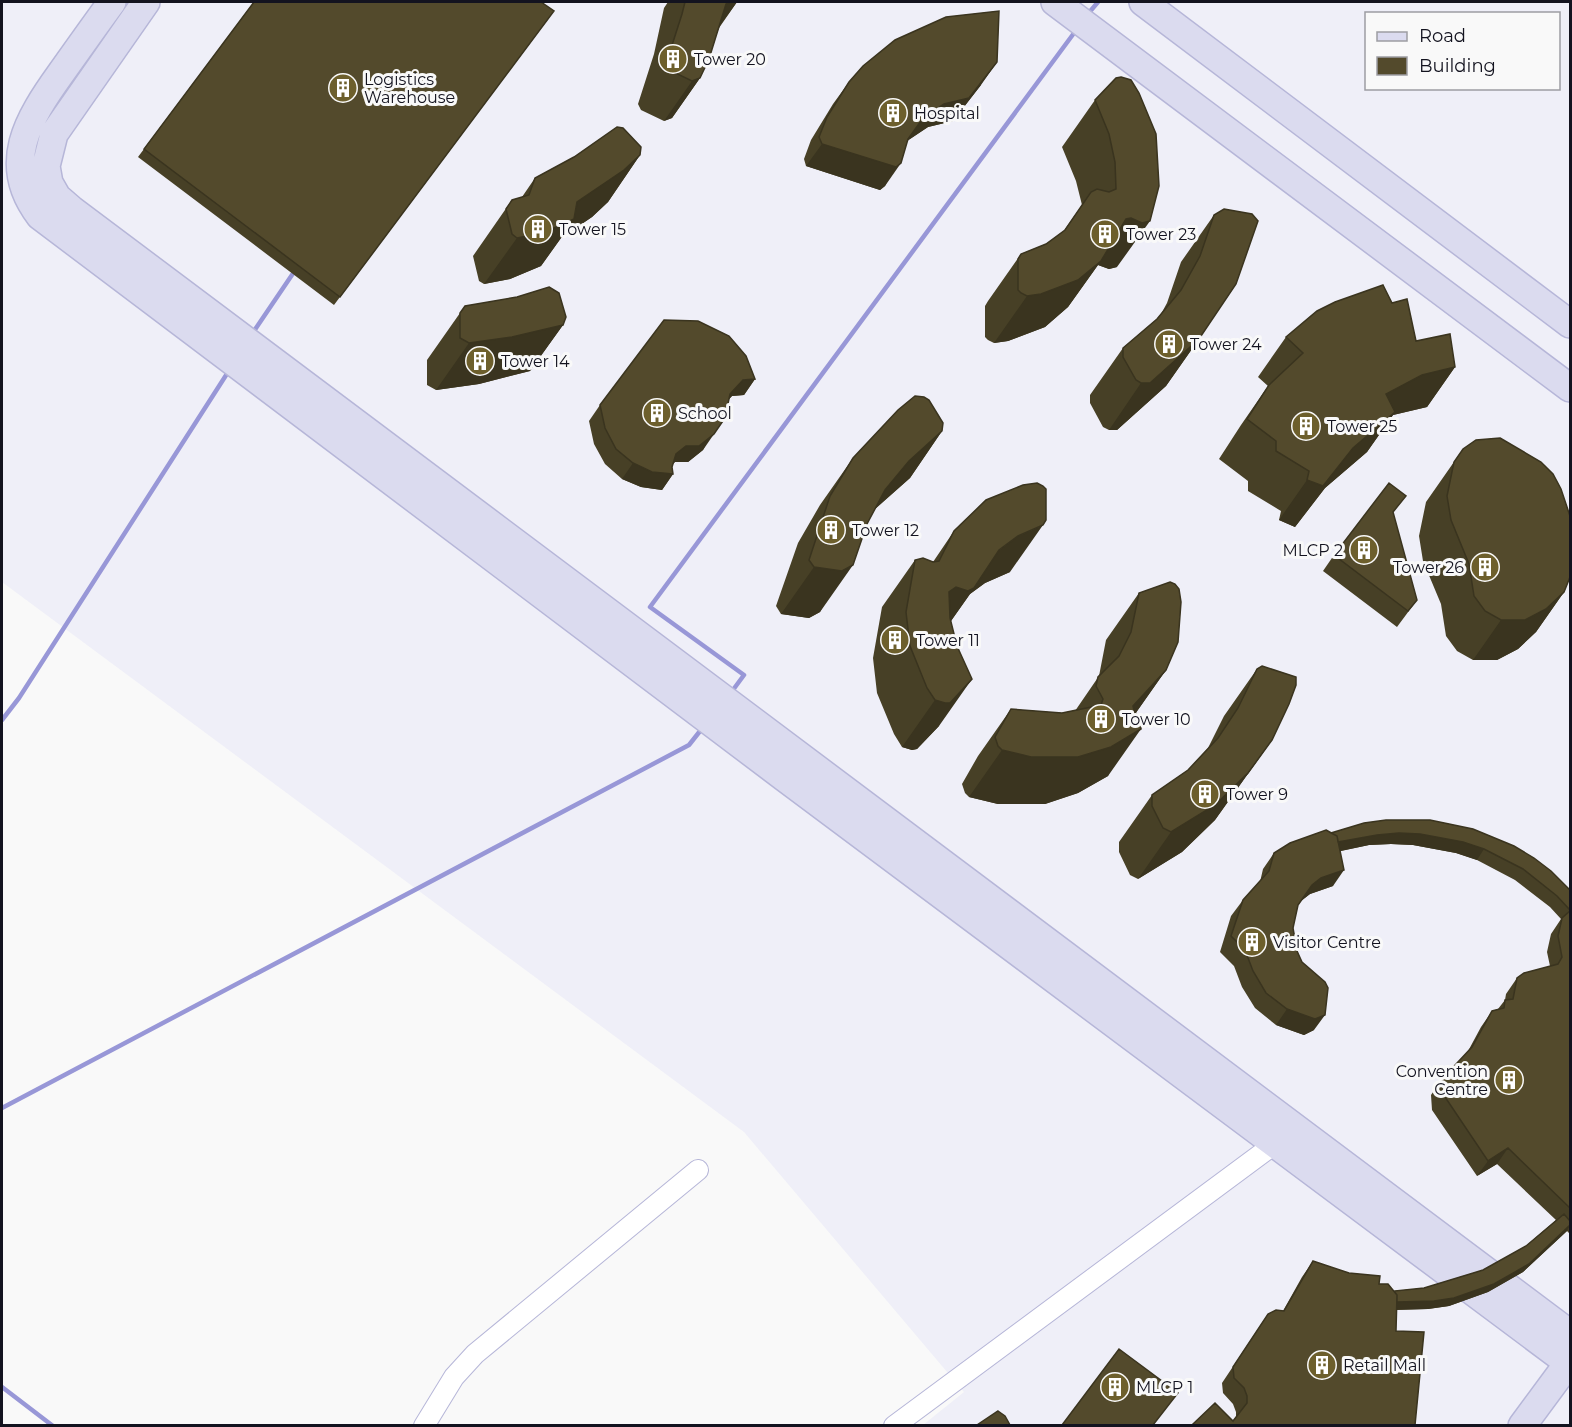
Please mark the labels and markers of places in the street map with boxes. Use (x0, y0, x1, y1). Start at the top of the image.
building icon: Tower 20 (657, 43, 689, 75)
place label: Tower 20 (694, 50, 766, 69)
place label: Logistics Warehouse (364, 70, 455, 107)
building icon: Logistics Warehouse (327, 72, 359, 104)
building icon: Hospital (877, 97, 909, 129)
place label: Hospital (914, 104, 980, 123)
building icon: Tower 15 (522, 213, 554, 245)
building icon: Tower 23 (1089, 218, 1121, 250)
place label: Tower 15 (559, 220, 626, 239)
place label: Tower 23 (1126, 225, 1196, 244)
building icon: Tower 24 (1153, 328, 1185, 360)
place label: Tower 24 (1190, 335, 1262, 354)
building icon: Tower 14 (464, 345, 496, 377)
place label: Tower 14 (501, 352, 570, 371)
building icon: School (641, 397, 673, 429)
place label: School (678, 404, 732, 423)
building icon: Tower 25 (1290, 410, 1322, 442)
place label: Tower 25 (1327, 417, 1397, 436)
building icon: Tower 12 (815, 514, 847, 546)
place label: Tower 12 (852, 521, 919, 540)
building icon: MLCP 2 (1348, 534, 1380, 566)
place label: MLCP 2 (1282, 541, 1343, 560)
building icon: Tower 26 (1469, 551, 1501, 583)
place label: Tower 26 (1393, 558, 1464, 577)
building icon: Tower 11 (879, 624, 911, 656)
place label: Tower 11 (916, 631, 980, 650)
building icon: Tower 10 (1085, 703, 1117, 735)
place label: Tower 10 (1122, 710, 1191, 729)
building icon: Tower 9 (1189, 778, 1221, 810)
place label: Tower 9 (1226, 785, 1288, 804)
building icon: Visitor Centre (1236, 926, 1268, 958)
place label: Visitor Centre (1273, 933, 1381, 952)
place label: Convention Centre (1396, 1062, 1488, 1099)
building icon: Convention Centre (1493, 1064, 1525, 1096)
building icon: Retail Mall (1306, 1349, 1338, 1381)
place label: Retail Mall (1343, 1356, 1426, 1375)
building icon: MLCP 1 (1099, 1371, 1131, 1403)
place label: MLCP 1 (1136, 1378, 1193, 1397)

